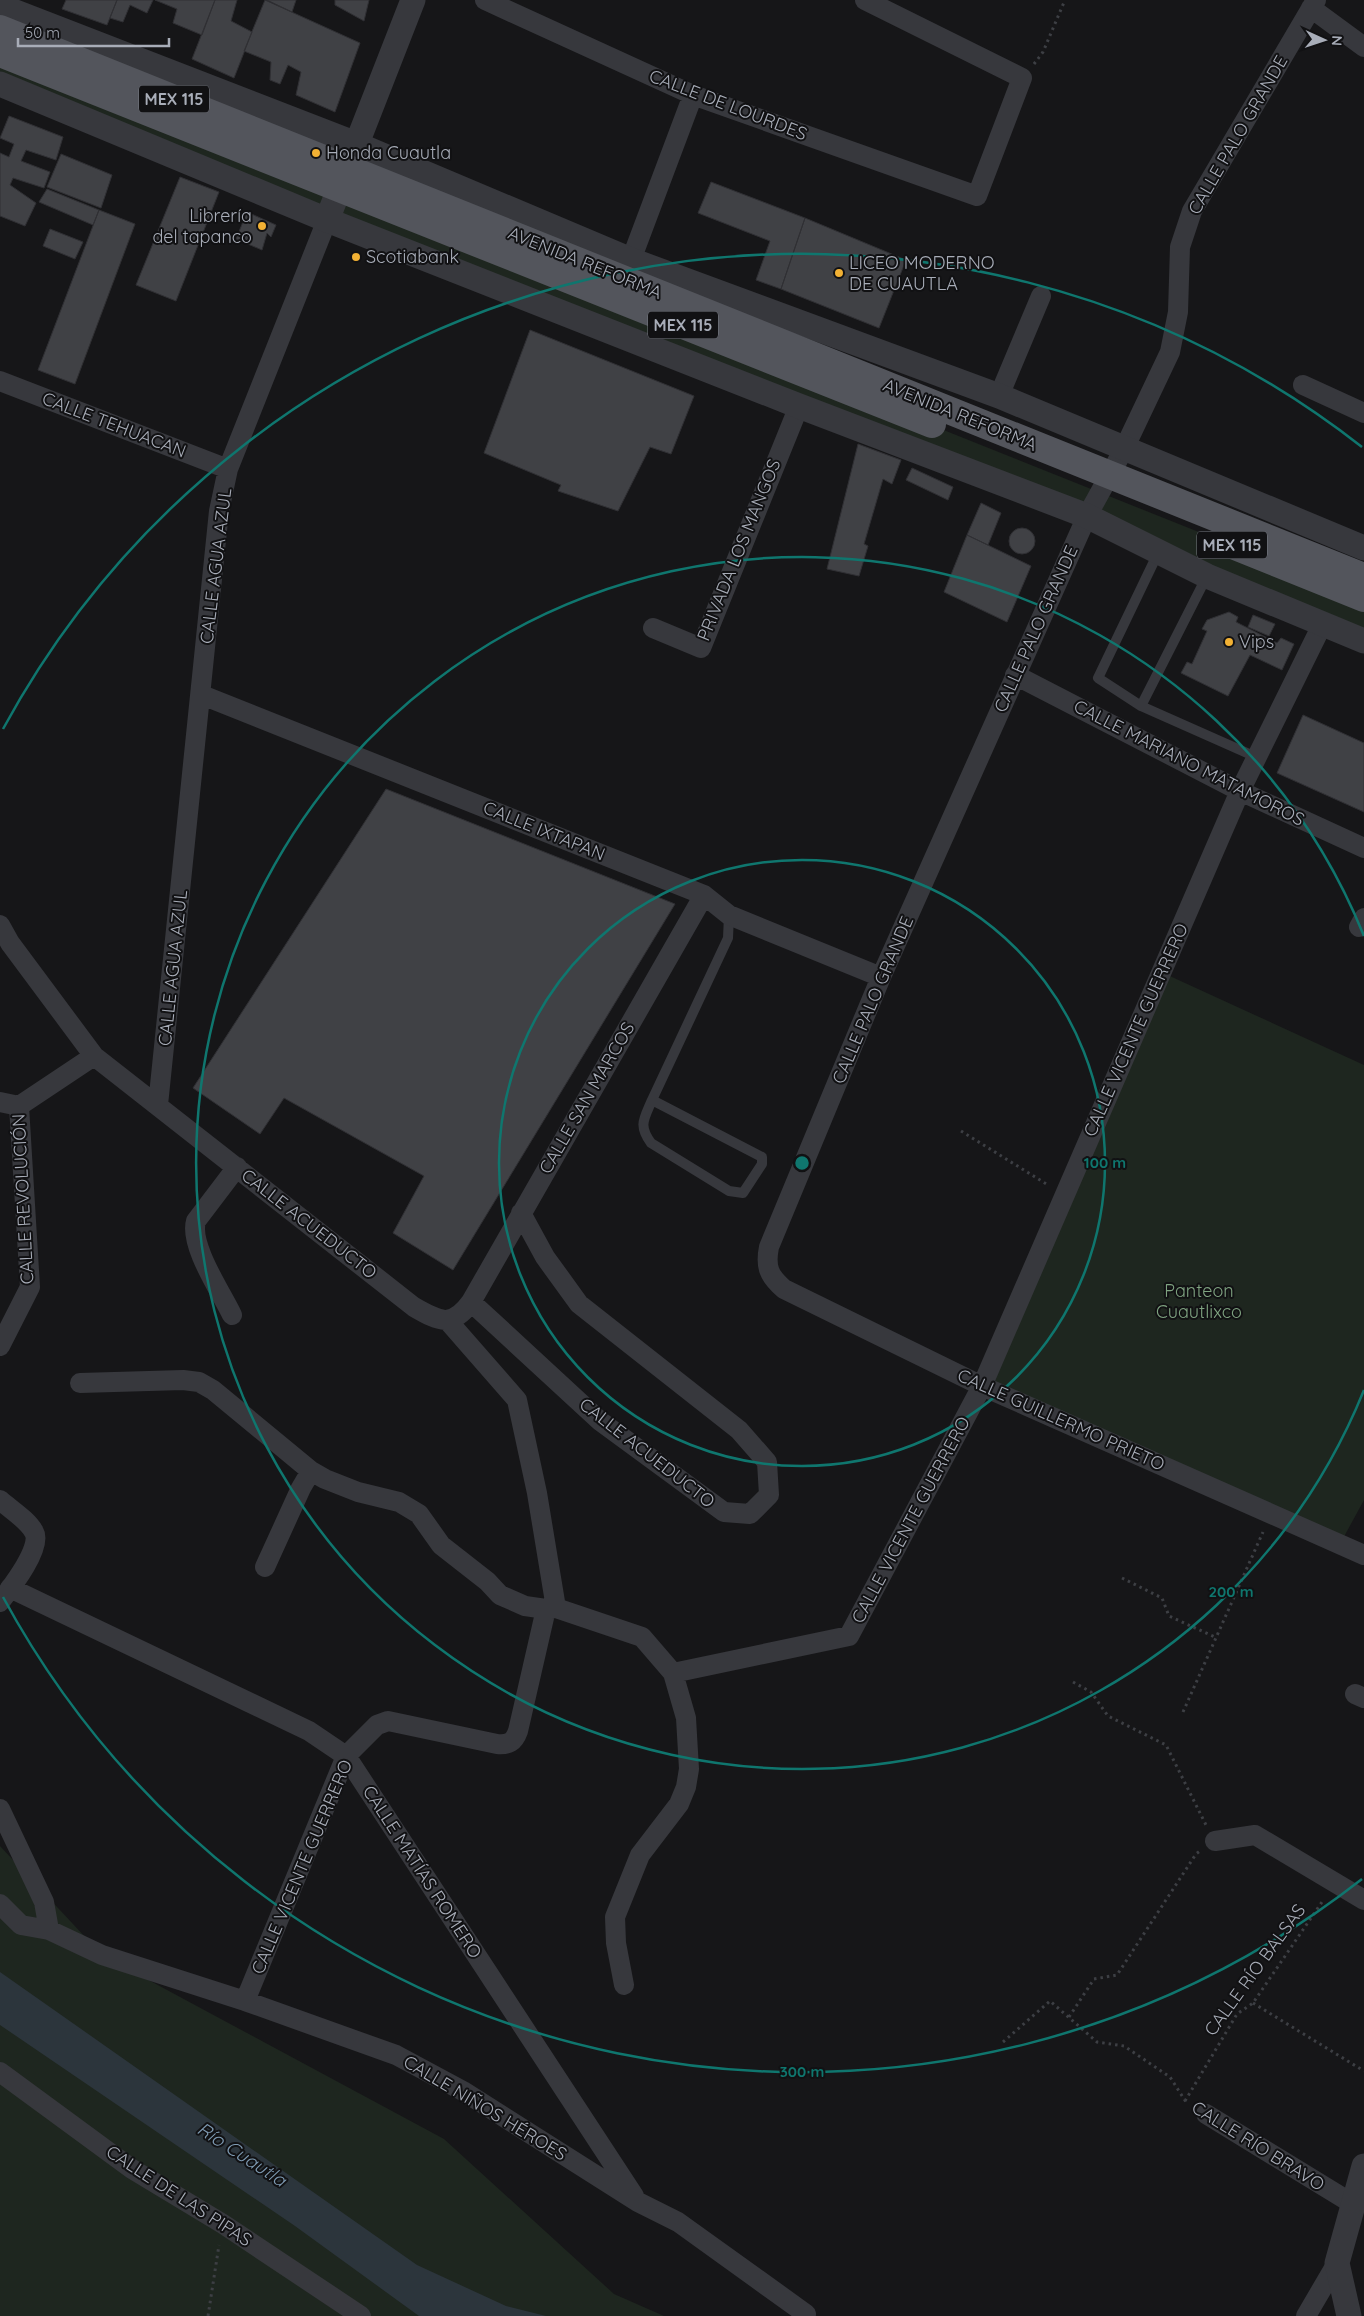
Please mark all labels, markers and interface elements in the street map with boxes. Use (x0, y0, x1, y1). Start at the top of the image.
scale bar (18, 15, 169, 47)
north arrow (1299, 15, 1349, 65)
text: 50 m (25, 23, 60, 42)
text: N (1328, 35, 1346, 46)
street label: CALLE PALO GRANDE (1183, 51, 1293, 218)
street label: CALLE DE LOURDES (646, 64, 810, 145)
road number: MEX 115 (139, 86, 209, 112)
place label: Honda Cuautla (326, 141, 451, 164)
marker: Honda Cuautla (310, 147, 322, 159)
place label: Librería del tapanco (152, 204, 252, 248)
marker: Librería del tapanco (256, 220, 268, 232)
street label: AVENIDA REFORMA (505, 221, 666, 304)
place label: Scotiabank (366, 245, 459, 268)
marker: Scotiabank (350, 251, 362, 263)
place label: LICEO MODERNO DE CUAUTLA (849, 251, 995, 295)
marker: LICEO MODERNO DE CUAUTLA (833, 267, 845, 279)
road number: MEX 115 (648, 312, 718, 338)
street label: AVENIDA REFORMA (880, 373, 1041, 456)
street label: CALLE TEHUACAN (39, 386, 189, 463)
street label: PRIVADA LOS MANGOS (692, 456, 786, 644)
street label: CALLE AGUA AZUL (195, 486, 237, 645)
road number: MEX 115 (1197, 532, 1267, 558)
street label: CALLE PALO GRANDE (988, 542, 1083, 716)
place label: Vips (1239, 630, 1274, 653)
marker: Vips (1223, 636, 1235, 648)
street label: CALLE MARIANO MATAMOROS (1070, 694, 1308, 831)
street label: CALLE IXTAPAN (480, 796, 609, 865)
street label: CALLE AGUA AZUL (153, 888, 192, 1047)
street label: CALLE PALO GRANDE (827, 912, 918, 1087)
street label: CALLE VICENTE GUERRERO (1078, 920, 1193, 1140)
street label: CALLE SAN MARCOS (534, 1018, 639, 1178)
street label: CALLE REVOLUCIÓN (7, 1113, 38, 1285)
text: 100 m (1084, 1153, 1126, 1172)
centre of rings (793, 1154, 811, 1172)
street label: CALLE ACUEDUCTO (237, 1163, 382, 1284)
park label: Panteon Cuautlixco (1156, 1279, 1242, 1323)
street label: CALLE GUILLERMO PRIETO (954, 1363, 1168, 1476)
street label: CALLE ACUEDUCTO (575, 1392, 720, 1513)
street label: CALLE VICENTE GUERRERO (846, 1412, 975, 1627)
text: 200 m (1209, 1582, 1254, 1601)
street label: CALLE VICENTE GUERRERO (246, 1756, 357, 1978)
street label: CALLE MATÍAS ROMERO (358, 1781, 487, 1963)
street label: CALLE RÍO BALSAS (1199, 1899, 1310, 2040)
street label: CALLE NIÑOS HÉROES (399, 2050, 571, 2165)
text: 300 m (780, 2062, 824, 2081)
street label: CALLE RÍO BRAVO (1188, 2095, 1329, 2196)
water label: Río Cuautla (193, 2116, 292, 2192)
street label: CALLE DE LAS PIPAS (102, 2140, 256, 2251)

